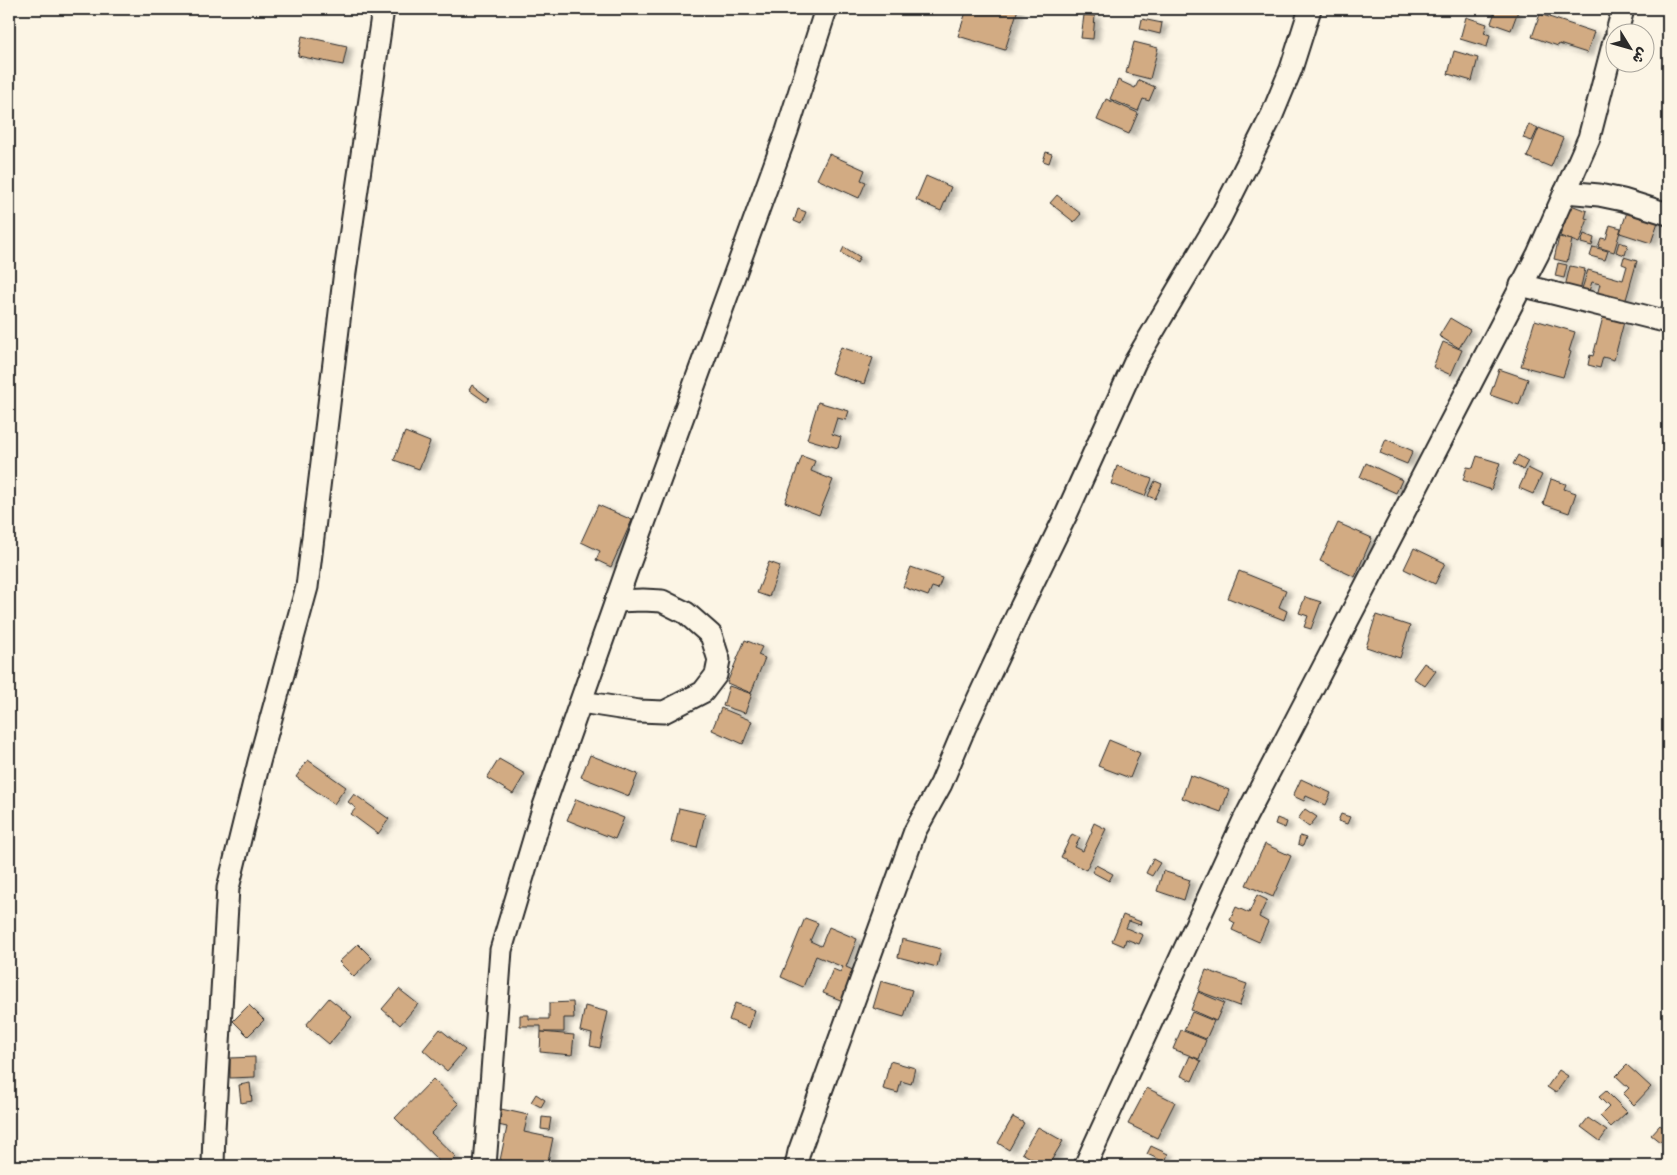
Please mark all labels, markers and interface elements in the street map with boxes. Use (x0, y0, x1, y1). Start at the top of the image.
north arrow (1604, 22, 1654, 72)
text: ش (1628, 44, 1651, 67)

